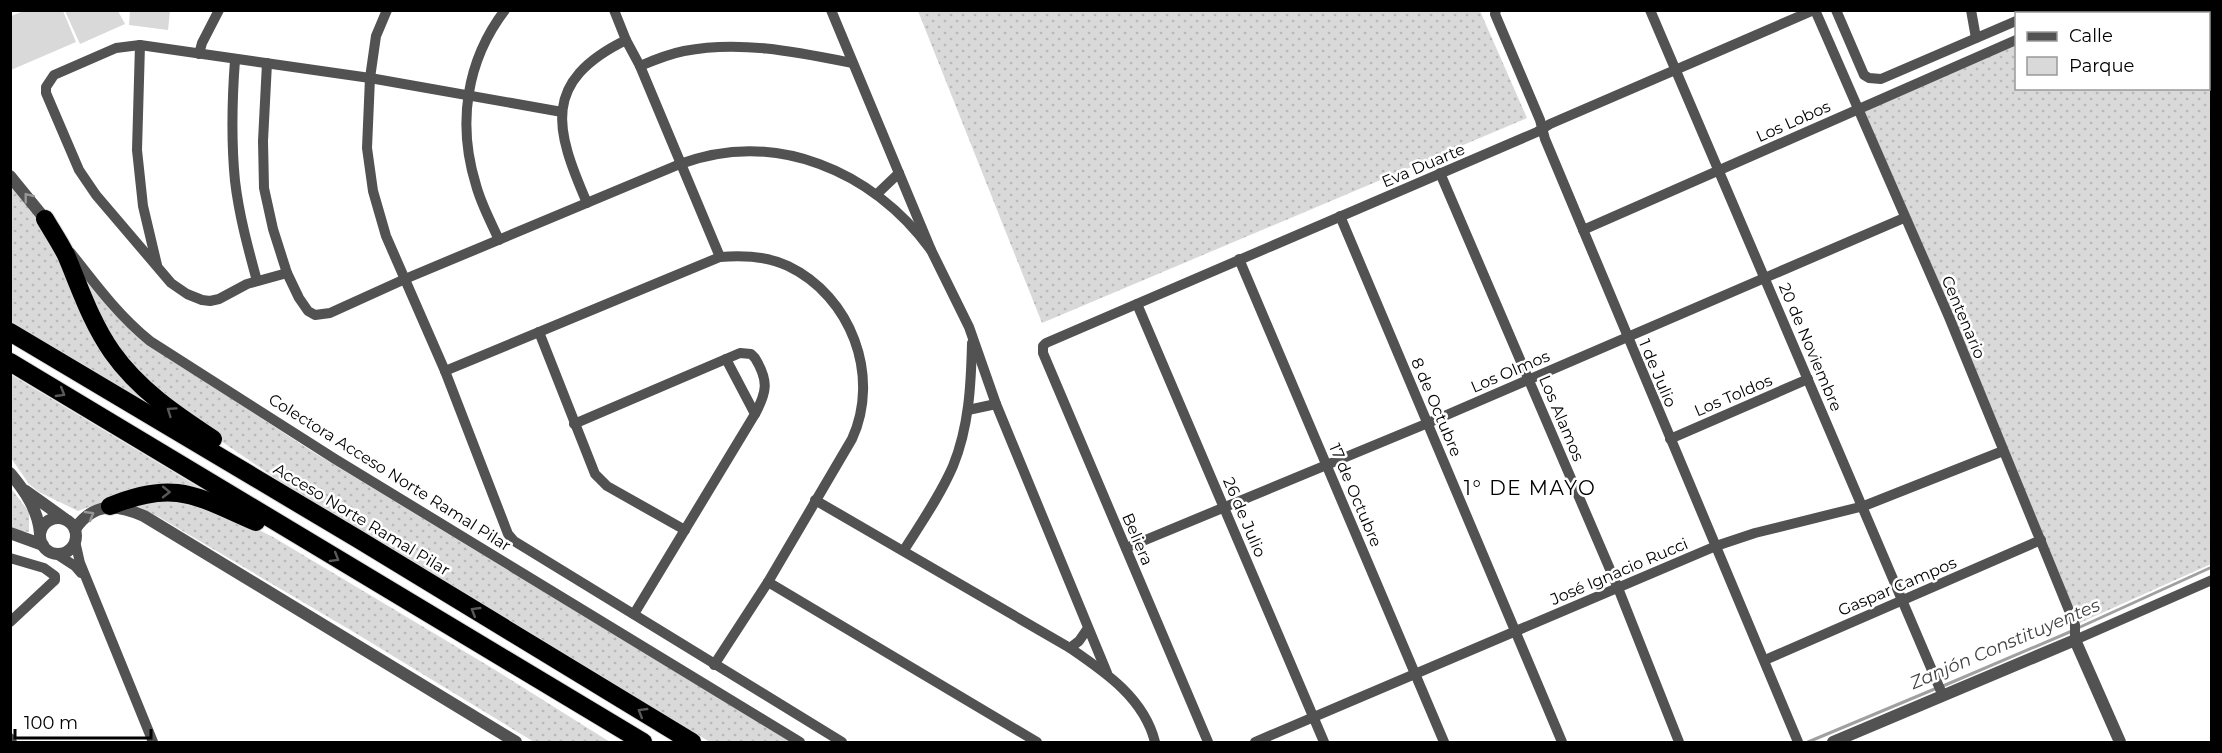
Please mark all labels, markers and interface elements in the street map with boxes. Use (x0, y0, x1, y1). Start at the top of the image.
legend (2015, 12, 2210, 90)
text: Calle (2069, 25, 2113, 47)
text: Parque (2069, 55, 2135, 77)
street label: Los Lobos (1753, 97, 1833, 146)
street label: Eva Duarte (1379, 139, 1468, 191)
one-way arrow (24, 193, 35, 204)
street label: Centenario (1938, 273, 1990, 362)
street label: 20 de Noviembre (1775, 280, 1846, 414)
street label: 1 de Julio (1635, 336, 1680, 410)
street label: Los Olmos (1468, 346, 1553, 397)
street label: 8 de Octubre (1407, 355, 1466, 460)
street label: Los Toldos (1691, 370, 1775, 420)
street label: Los Alamos (1535, 372, 1588, 464)
one-way arrow (55, 385, 65, 397)
street label: Colectora Acceso Norte Ramal Pilar (265, 389, 515, 555)
one-way arrow (166, 407, 177, 418)
street label: 17 de Octubre (1325, 441, 1386, 550)
street label: Acceso Norte Ramal Pilar (270, 459, 454, 579)
street label: 26 de Julio (1219, 474, 1270, 560)
district label: 1° DE MAYO (1464, 476, 1596, 500)
one-way arrow (162, 486, 171, 498)
street label: Beliera (1118, 510, 1157, 568)
one-way arrow (84, 511, 94, 522)
street label: José Ignacio Rucci (1547, 534, 1691, 609)
one-way arrow (329, 551, 339, 563)
street label: Gaspar Campos (1835, 553, 1959, 620)
water label: Zanjón Constituyentes (1906, 594, 2104, 694)
one-way arrow (471, 606, 481, 618)
scale bar (15, 702, 152, 740)
one-way arrow (638, 708, 648, 720)
text: 100 m (24, 712, 78, 734)

